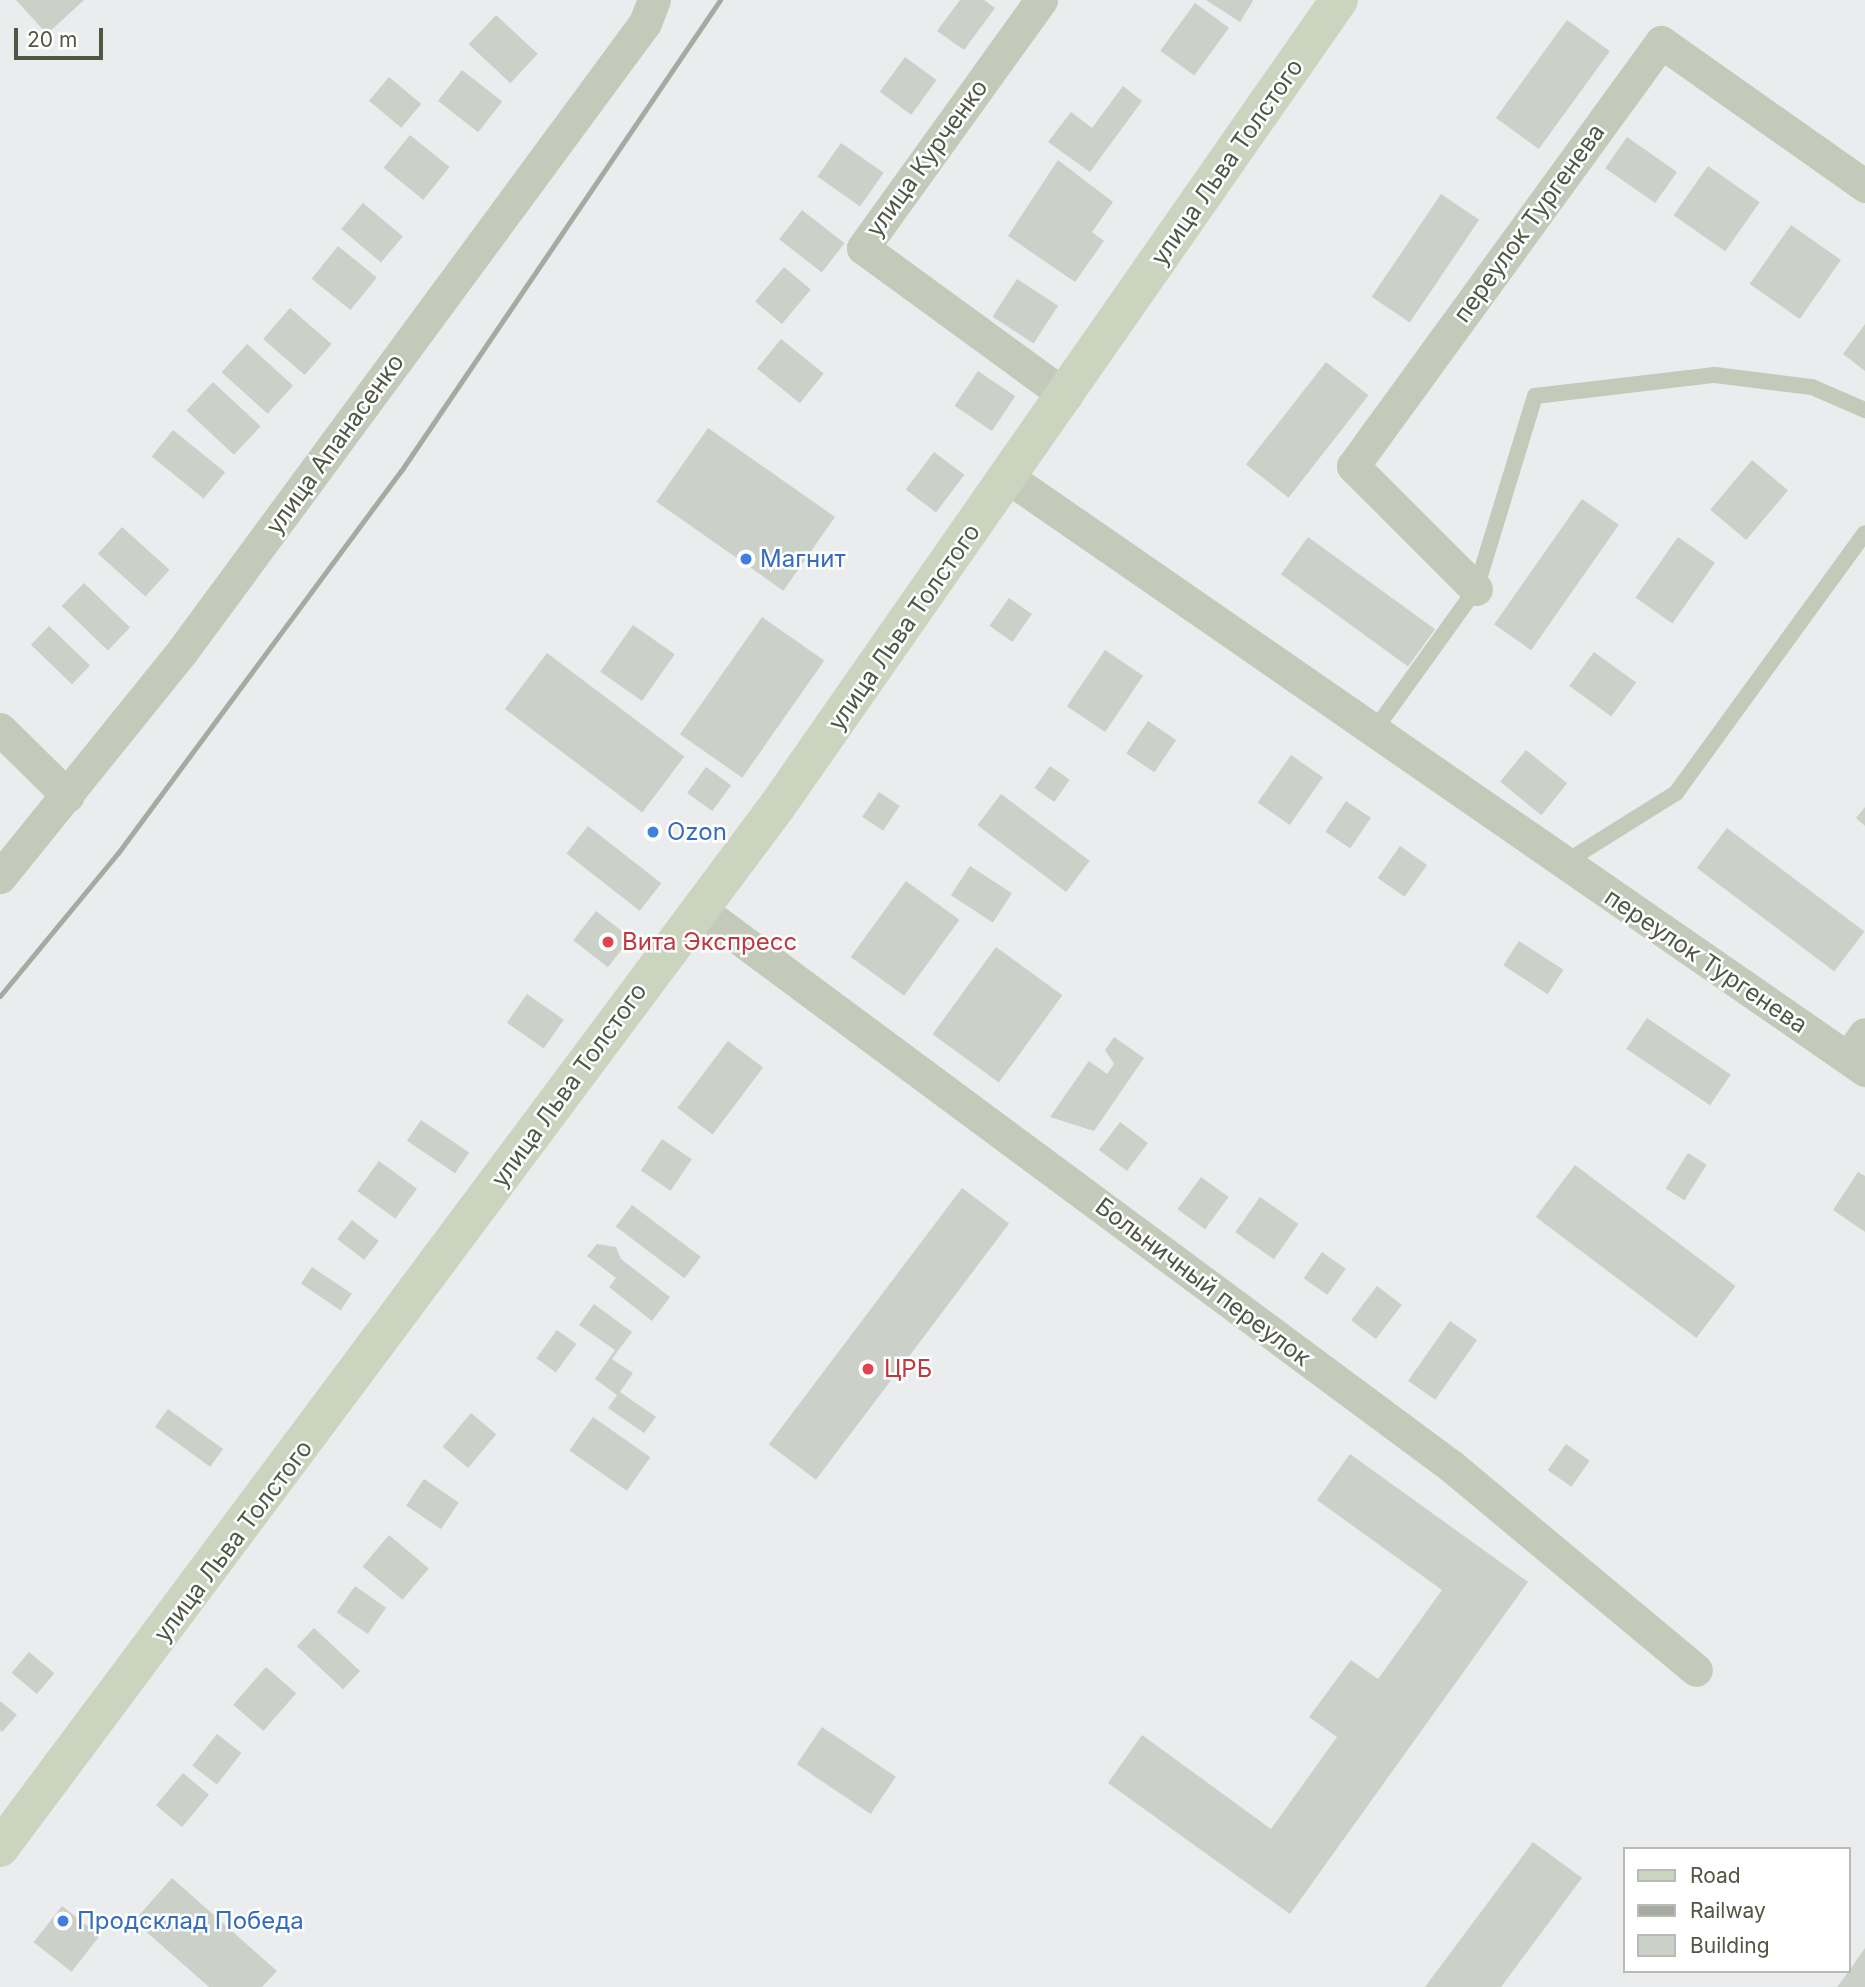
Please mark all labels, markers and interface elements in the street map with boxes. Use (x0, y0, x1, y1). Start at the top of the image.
scale bar (18, 14, 107, 58)
text: 20 m (27, 27, 77, 52)
street label: улица Льва Толстого (1145, 53, 1309, 271)
street label: улица Курченко (860, 74, 994, 242)
street label: переулок Тургенева (1447, 118, 1611, 328)
street label: улица Апанасенко (260, 348, 410, 540)
street label: улица Льва Толстого (822, 518, 986, 736)
place label: Магнит (760, 545, 846, 573)
marker: Магнит (738, 551, 754, 567)
place label: Ozon (667, 818, 727, 846)
marker: Ozon (645, 824, 661, 840)
street label: переулок Тургенева (1599, 882, 1813, 1040)
place label: Вита Экспресс (622, 928, 797, 956)
marker: Вита Экспресс (600, 934, 616, 950)
street label: улица Льва Толстого (485, 977, 653, 1193)
street label: Больничный переулок (1090, 1192, 1316, 1372)
place label: ЦРБ (884, 1355, 932, 1383)
marker: ЦРБ (858, 1359, 878, 1379)
street label: улица Льва Толстого (148, 1434, 318, 1648)
legend (1624, 1847, 1851, 1973)
text: Road (1690, 1863, 1741, 1888)
text: Railway (1690, 1898, 1766, 1923)
place label: Продсклад Победа (77, 1907, 304, 1935)
marker: Продсклад Победа (55, 1913, 71, 1929)
text: Building (1690, 1933, 1770, 1958)

